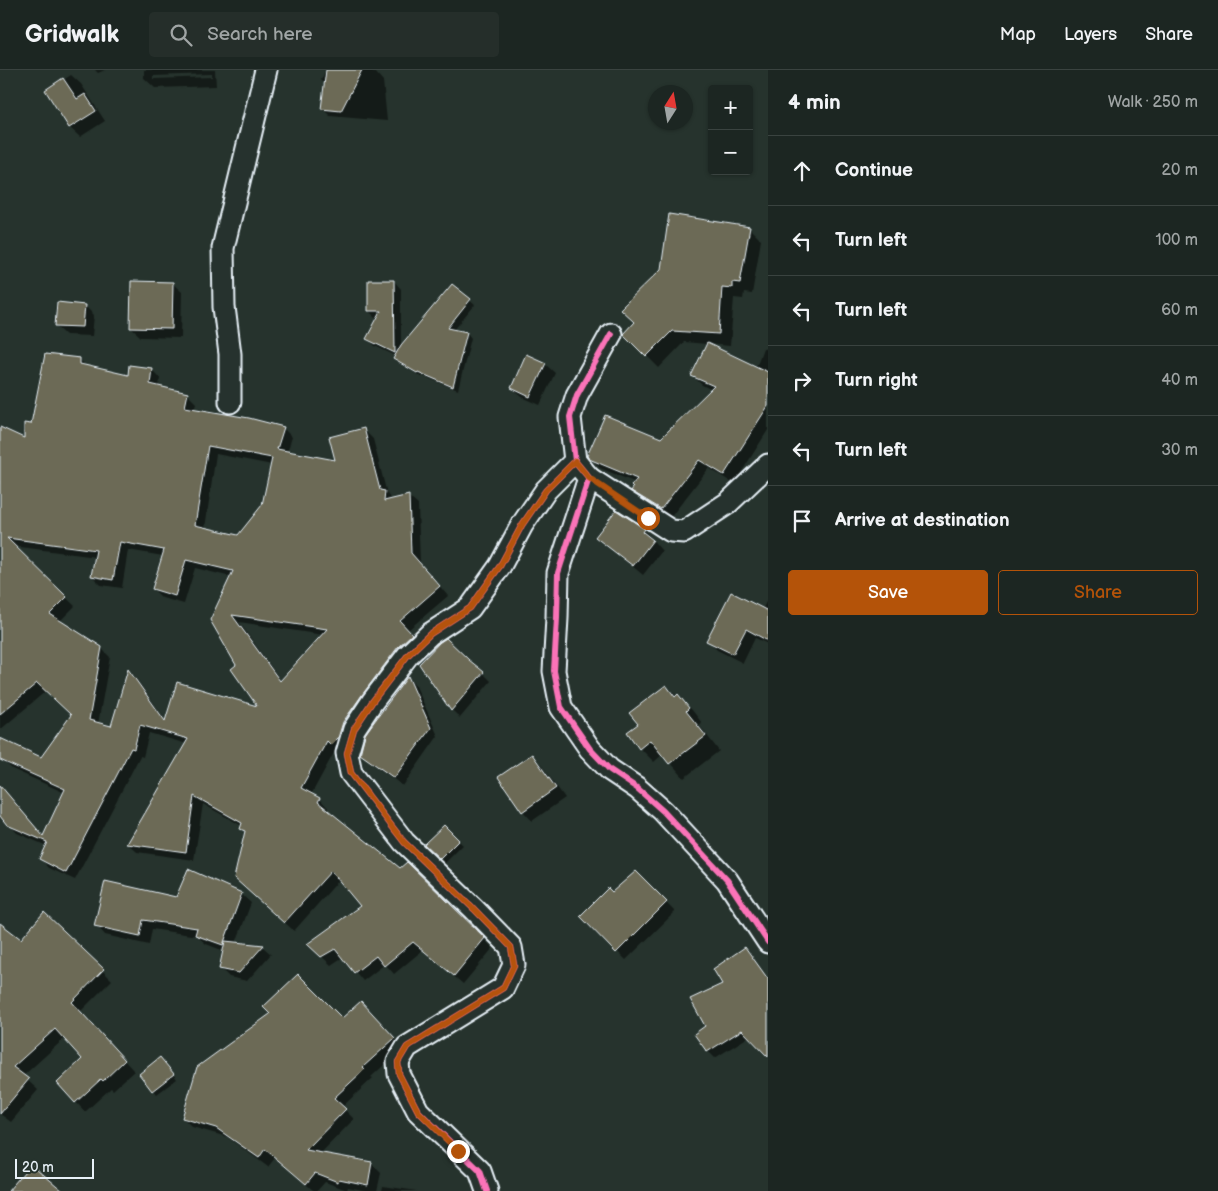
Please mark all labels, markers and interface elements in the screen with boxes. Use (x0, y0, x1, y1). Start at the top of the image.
search box (149, 12, 499, 57)
text: Gridwalk (25, 20, 119, 49)
icon: search (167, 21, 195, 49)
text: Search here (207, 23, 312, 46)
text: Map (1000, 24, 1036, 45)
text: Layers (1064, 24, 1117, 45)
text: Share (1145, 24, 1193, 45)
north arrow (648, 85, 693, 130)
map controls (708, 85, 753, 175)
button: + (708, 85, 753, 130)
text: 4 min (788, 90, 841, 115)
text: Walk · 250 m (1108, 93, 1198, 112)
button: − (708, 130, 753, 175)
icon: ahead (788, 157, 816, 185)
text: Continue (835, 159, 913, 182)
text: 20 m (1162, 161, 1198, 180)
icon: left (788, 227, 816, 255)
text: Turn left (835, 229, 907, 252)
text: 100 m (1155, 231, 1198, 250)
icon: left (788, 297, 816, 325)
text: Turn left (835, 299, 907, 322)
text: 60 m (1161, 301, 1198, 320)
icon: right (788, 367, 816, 395)
text: Turn right (835, 369, 918, 392)
text: 40 m (1161, 371, 1198, 390)
icon: left (788, 437, 816, 465)
text: Turn left (835, 439, 907, 462)
text: 30 m (1161, 441, 1198, 460)
route start (637, 507, 660, 530)
icon: arrive (788, 507, 816, 535)
text: Arrive at destination (835, 509, 1010, 532)
button: Save (788, 570, 988, 615)
button: Share (998, 570, 1198, 615)
route end (447, 1140, 470, 1163)
scale bar (15, 1156, 94, 1179)
text: 20 m (22, 1159, 54, 1176)

